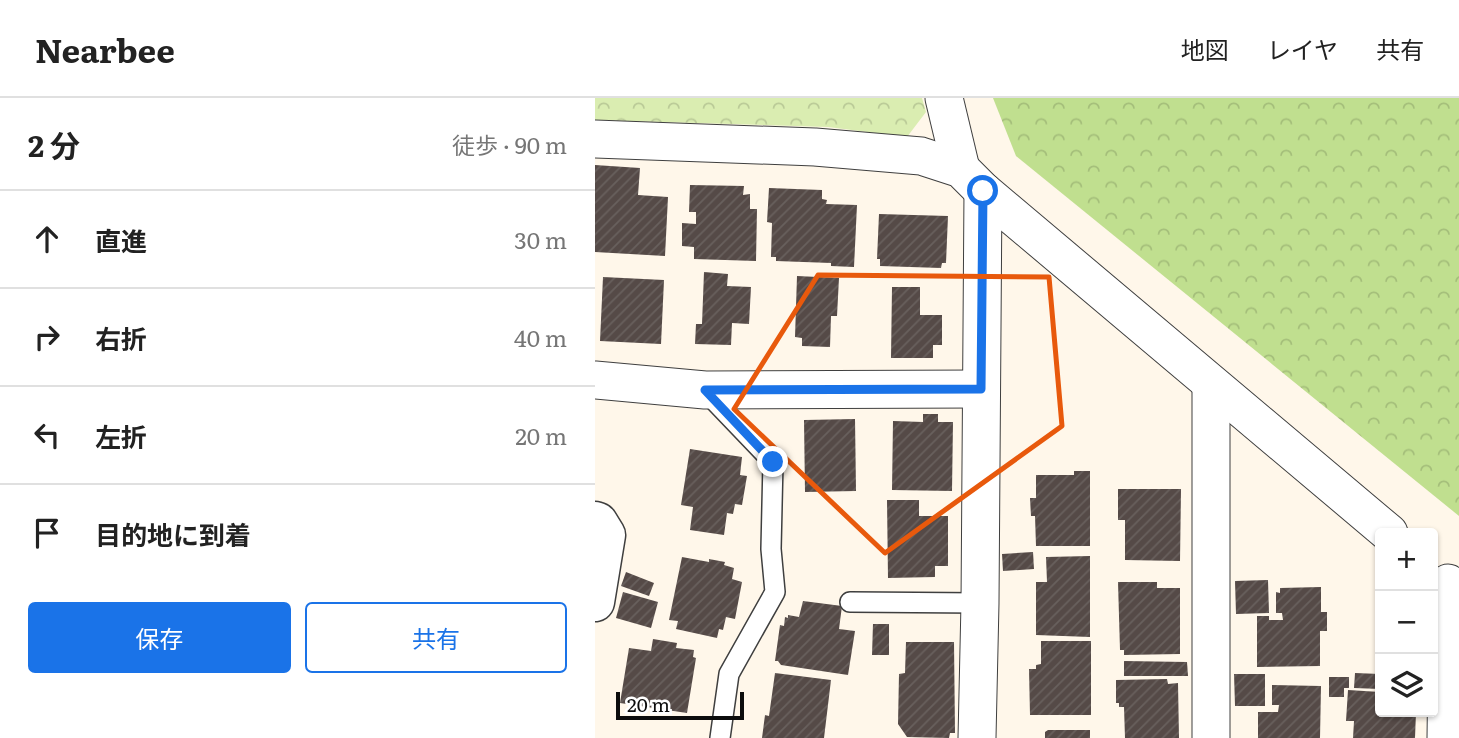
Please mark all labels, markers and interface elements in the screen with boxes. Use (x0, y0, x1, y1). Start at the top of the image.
text: Nearbee (35, 24, 175, 73)
text: 地図 (1181, 31, 1229, 66)
text: レイヤ (1267, 31, 1338, 66)
text: 共有 (1376, 31, 1424, 66)
text: 2 分 (28, 122, 80, 166)
text: 徒歩 · 90 m (452, 127, 567, 161)
route start (967, 175, 998, 206)
icon: ahead (28, 220, 66, 258)
text: 直進 (95, 220, 147, 259)
text: 30 m (514, 222, 567, 256)
icon: right (28, 318, 66, 356)
text: 右折 (95, 318, 147, 357)
text: 40 m (514, 320, 567, 354)
icon: left (28, 416, 66, 454)
text: 左折 (95, 416, 147, 455)
text: 20 m (515, 418, 567, 452)
route end (757, 446, 788, 477)
icon: arrive (28, 514, 66, 552)
text: 目的地に到着 (95, 514, 251, 553)
map controls (1375, 528, 1438, 717)
button: + (1375, 528, 1438, 591)
button: − (1375, 591, 1438, 654)
button: 保存 (28, 602, 291, 673)
button: 共有 (305, 602, 567, 673)
button: layers (1375, 654, 1438, 717)
scale bar (616, 689, 744, 721)
text: 20 m (627, 690, 670, 718)

